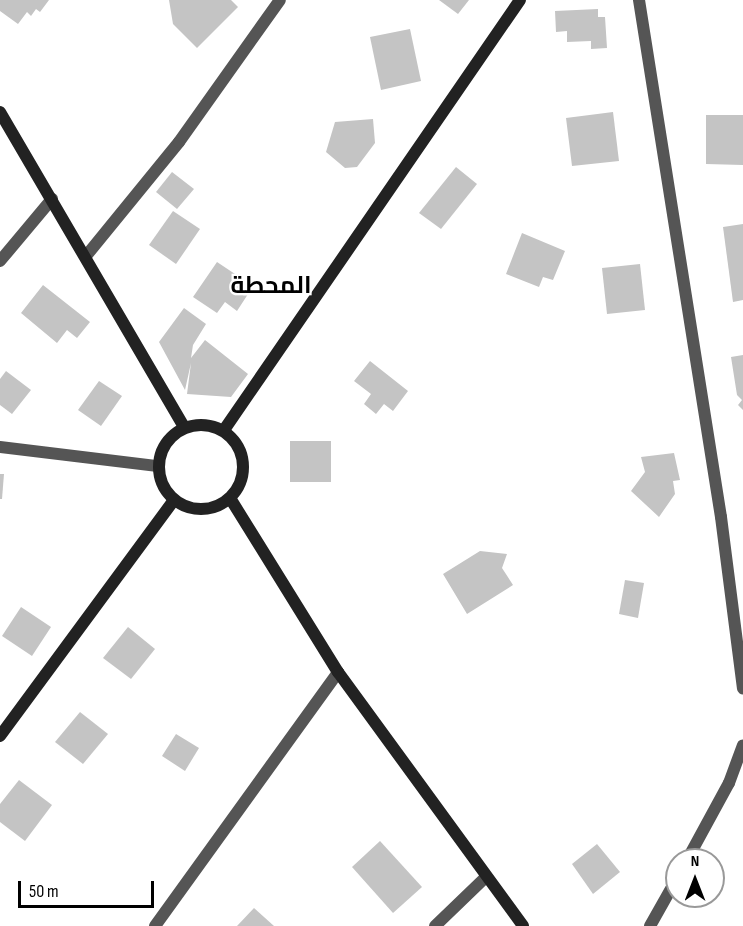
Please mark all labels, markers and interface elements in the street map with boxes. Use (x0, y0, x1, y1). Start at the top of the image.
district label: المحطة (231, 272, 311, 300)
north arrow (665, 848, 725, 908)
text: N (691, 852, 699, 871)
scale bar (21, 869, 158, 907)
text: 50 m (29, 881, 59, 902)

